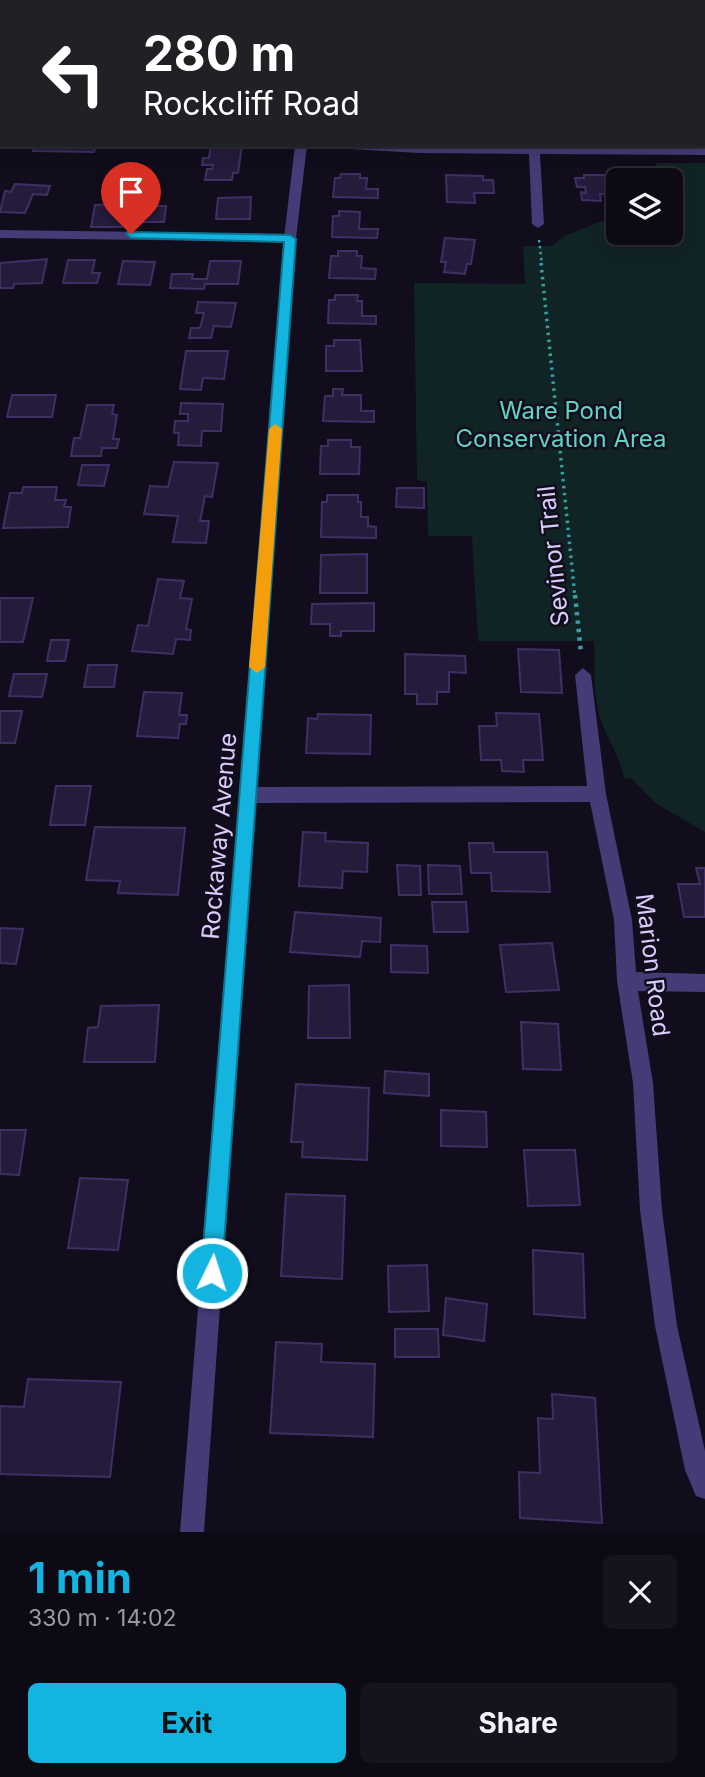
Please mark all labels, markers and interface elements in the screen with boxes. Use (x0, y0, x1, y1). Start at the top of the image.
text: 280 m (143, 24, 295, 83)
icon: left (28, 28, 119, 119)
text: Rockcliff Road (143, 84, 360, 123)
pin (101, 162, 161, 234)
map controls (606, 168, 683, 245)
button: layers (606, 168, 683, 245)
icon: arrive (112, 173, 150, 211)
park label: Ware Pond Conservation Area (456, 396, 666, 453)
street label: Sevinor Trail (531, 484, 575, 628)
street label: Rockaway Avenue (196, 732, 242, 940)
street label: Marion Road (630, 892, 676, 1038)
position arrow (175, 1236, 249, 1310)
text: 1 min (28, 1552, 132, 1603)
button: close (603, 1555, 677, 1629)
text: 330 m · 14:02 (28, 1604, 176, 1632)
button: Exit (28, 1683, 346, 1763)
button: Share (360, 1683, 677, 1763)

